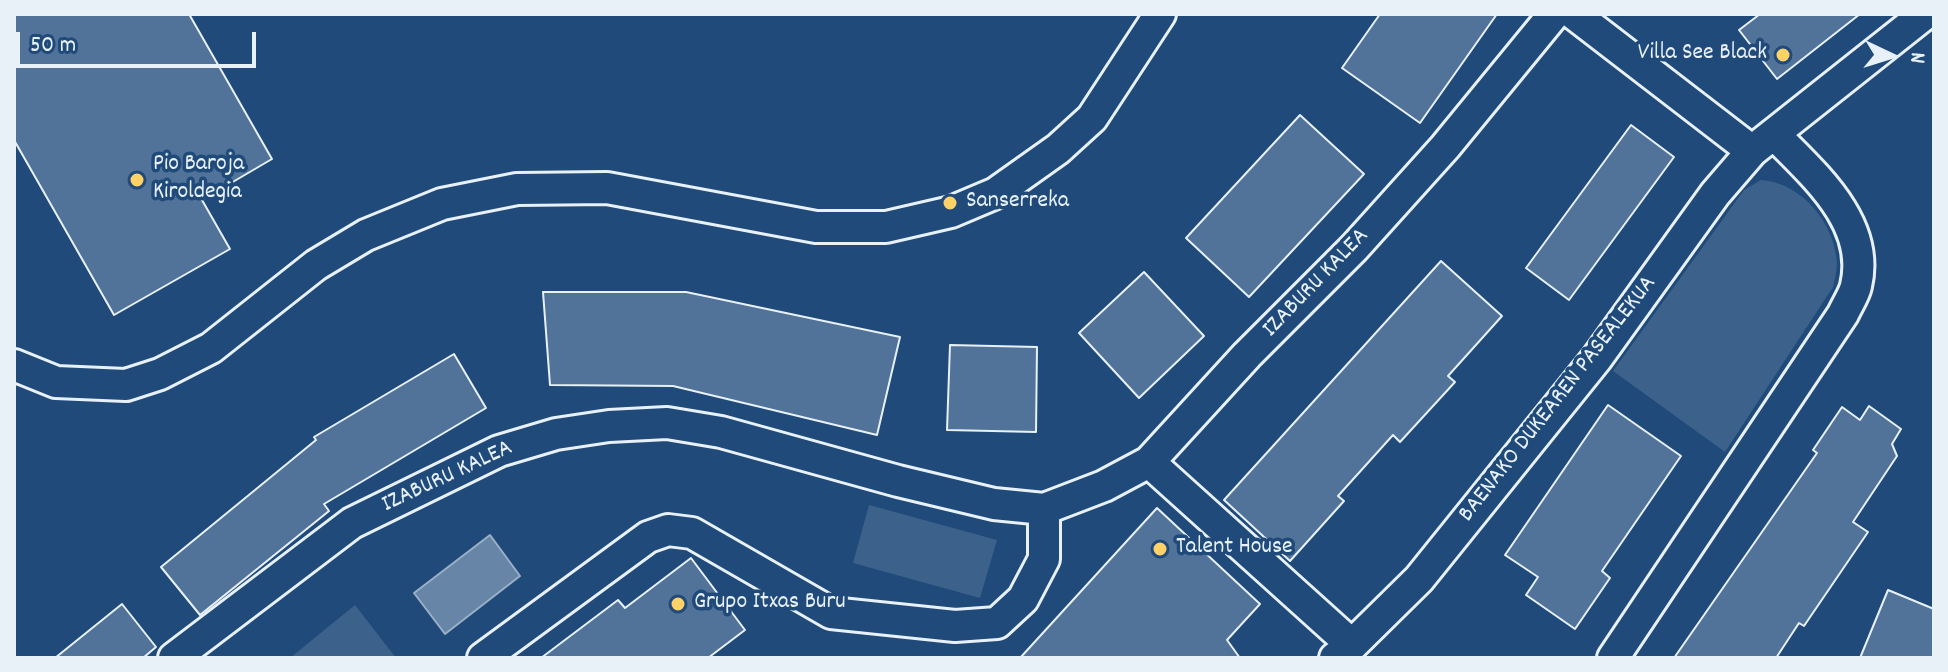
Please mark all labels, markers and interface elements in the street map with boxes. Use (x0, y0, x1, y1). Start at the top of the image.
scale bar (20, 16, 260, 66)
north arrow (1852, 16, 1932, 96)
text: 50 m (30, 29, 76, 63)
place label: Villa See Black (1638, 41, 1767, 69)
marker: Villa See Black (1774, 46, 1792, 64)
text: N (1901, 51, 1932, 64)
place label: Pio Baroja Kiroldegia (153, 152, 244, 208)
marker: Pio Baroja Kiroldegia (128, 171, 146, 189)
place label: Sanserreka (966, 189, 1069, 217)
marker: Sanserreka (941, 194, 959, 212)
street label: IZABURU KALEA (1258, 223, 1376, 345)
street label: BAENAKO DUKEAREN PASEALEKUA (1454, 271, 1664, 529)
street label: IZABURU KALEA (378, 435, 518, 521)
place label: Talent House (1176, 535, 1293, 563)
marker: Talent House (1151, 540, 1169, 558)
place label: Grupo Itxas Buru (694, 590, 846, 618)
marker: Grupo Itxas Buru (669, 595, 687, 613)

